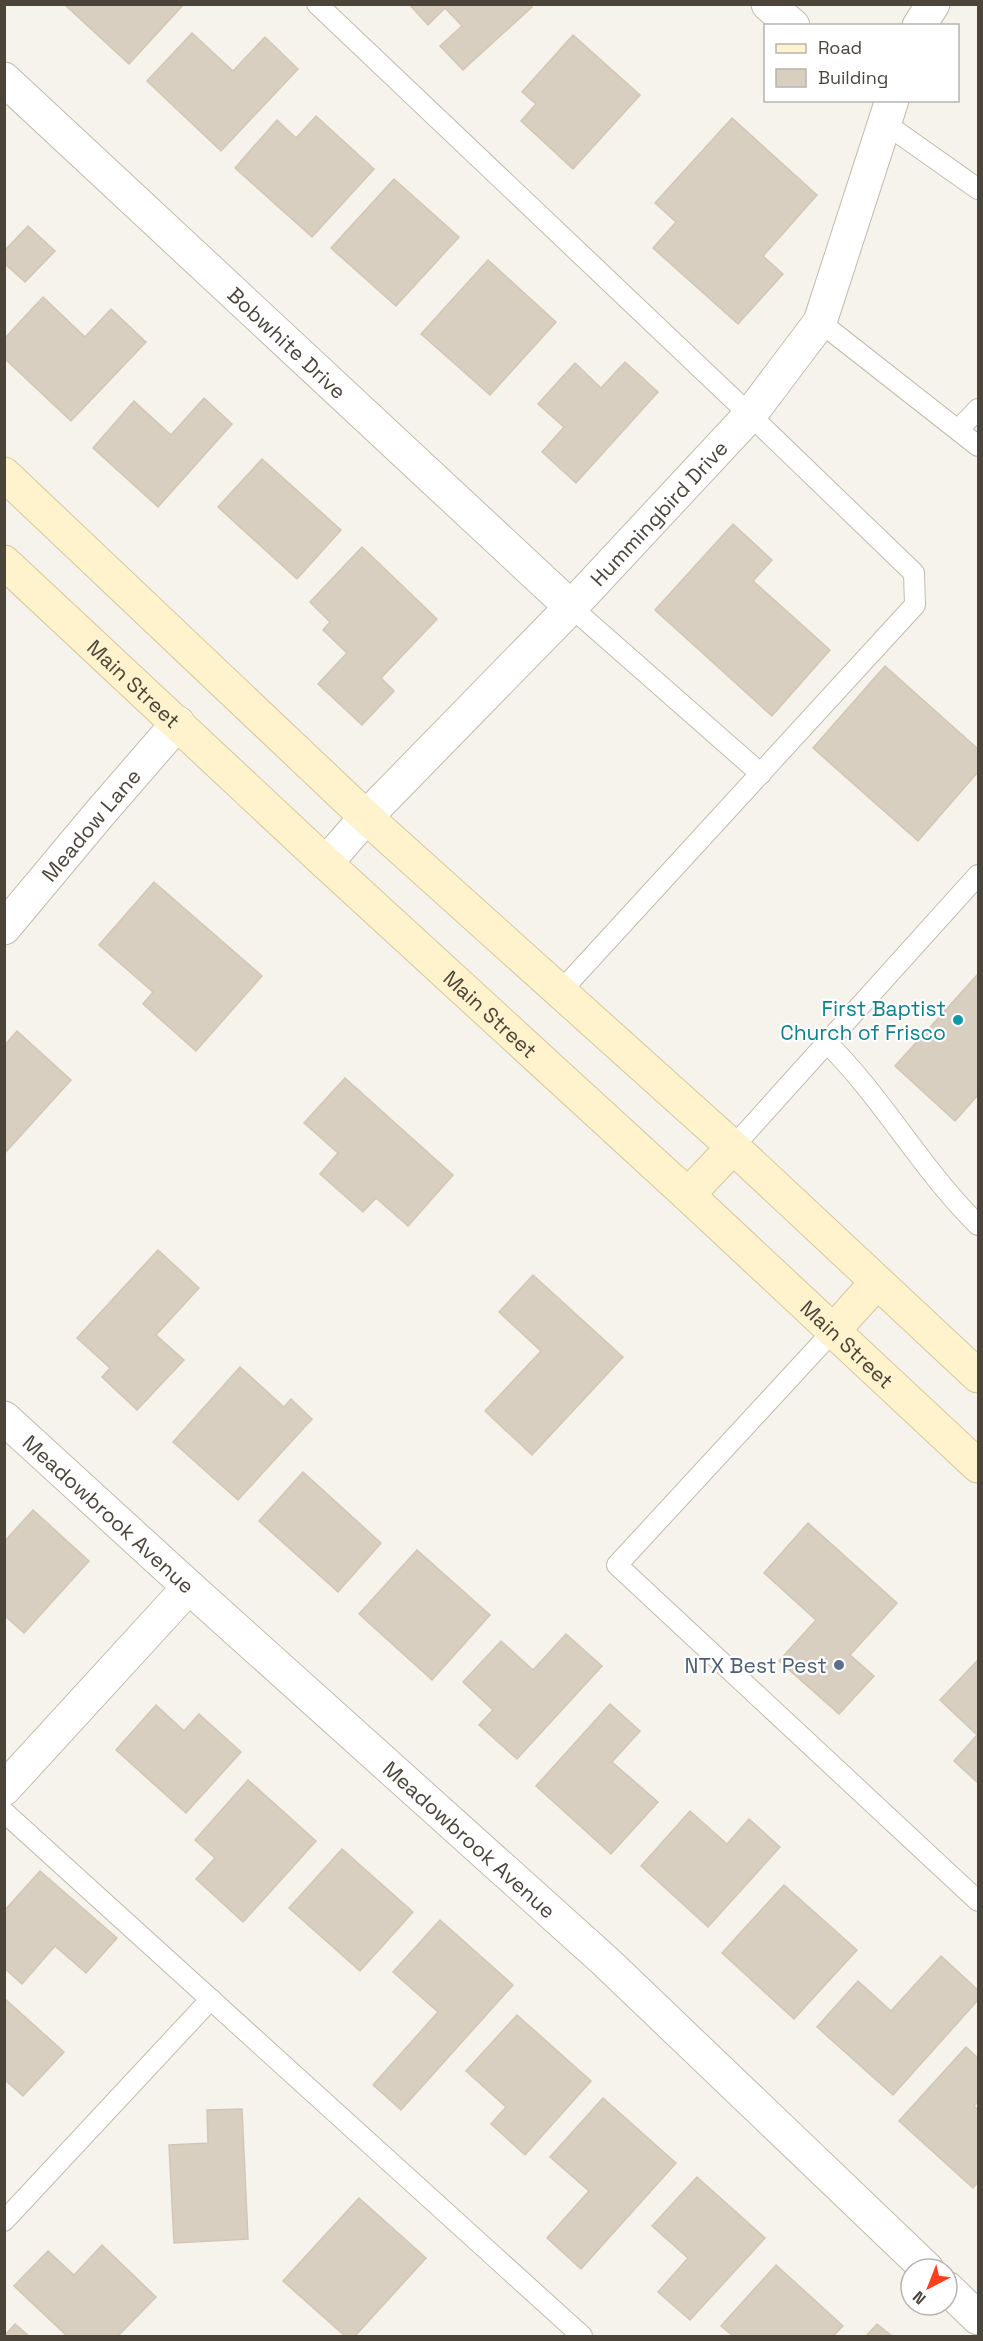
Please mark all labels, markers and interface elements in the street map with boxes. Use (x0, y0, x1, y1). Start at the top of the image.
legend (764, 24, 959, 102)
text: Road (818, 36, 862, 59)
text: Building (818, 66, 888, 89)
street label: Bobwhite Drive (222, 281, 352, 405)
street label: Hummingbird Drive (584, 434, 733, 592)
street label: Main Street (82, 633, 186, 734)
street label: Meadow Lane (35, 763, 146, 887)
street label: Main Street (438, 964, 543, 1064)
place label: First Baptist Church of Frisco (780, 995, 946, 1046)
marker: First Baptist Church of Frisco (951, 1013, 965, 1027)
street label: Main Street (795, 1294, 900, 1394)
street label: Meadowbrook Avenue (17, 1429, 200, 1599)
place label: NTX Best Pest (685, 1652, 827, 1679)
marker: NTX Best Pest (832, 1658, 846, 1672)
street label: Meadowbrook Avenue (378, 1755, 562, 1924)
north arrow (899, 2257, 959, 2317)
text: N (908, 2286, 930, 2309)

